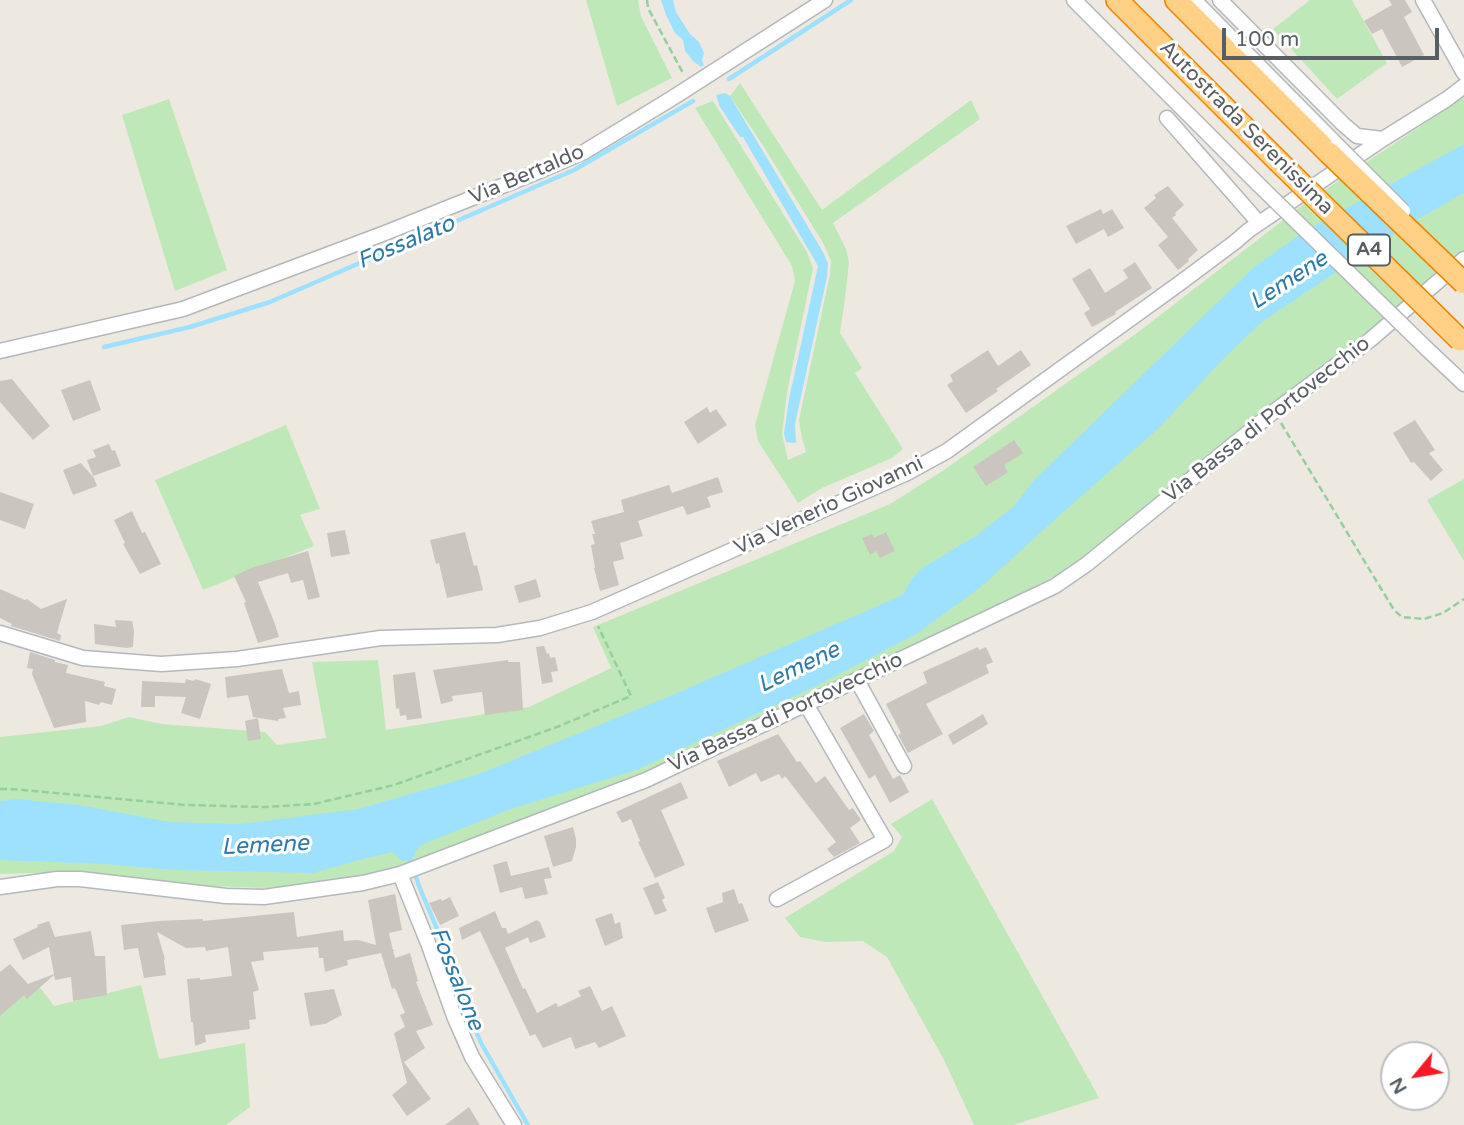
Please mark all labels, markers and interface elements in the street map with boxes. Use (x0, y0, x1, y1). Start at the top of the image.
scale bar (1226, 14, 1443, 58)
text: 100 m (1235, 27, 1299, 52)
street label: Autostrada Serenissima (1154, 36, 1338, 220)
street label: Via Bertaldo (466, 140, 588, 210)
water label: Fossalato (353, 210, 459, 276)
road number: A4 (1348, 234, 1390, 266)
water label: Lemene (1245, 246, 1333, 316)
street label: Via Bassa di Portovecchio (1159, 331, 1375, 509)
street label: Via Venerio Giovanni (730, 451, 928, 561)
water label: Lemene (754, 636, 844, 700)
street label: Via Bassa di Portovecchio (665, 648, 907, 778)
water label: Lemene (221, 830, 309, 862)
water label: Fossalone (423, 923, 489, 1035)
north arrow (1380, 1041, 1450, 1111)
text: N (1385, 1073, 1412, 1098)

